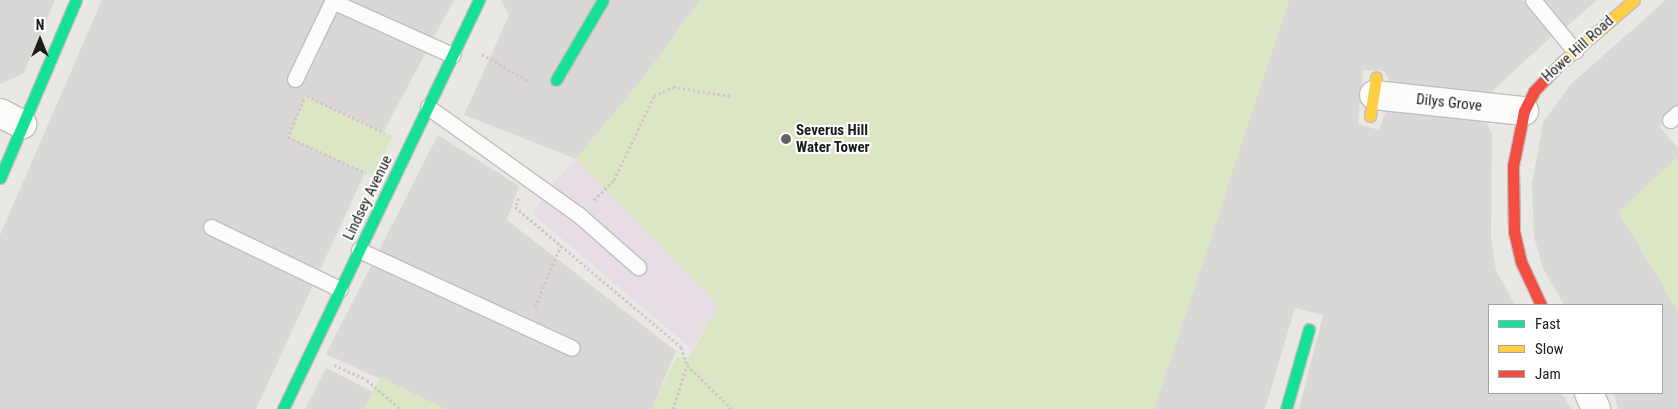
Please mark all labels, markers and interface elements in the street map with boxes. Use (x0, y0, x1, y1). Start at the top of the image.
street label: Howe Hill Road (1538, 12, 1618, 86)
north arrow (15, 15, 65, 65)
text: N (36, 17, 44, 33)
street label: Dilys Grove (1415, 91, 1483, 115)
place label: Severus Hill Water Tower (796, 121, 870, 156)
marker: Severus Hill Water Tower (780, 133, 792, 145)
street label: Lindsey Avenue (340, 153, 396, 243)
legend (1488, 304, 1663, 394)
text: Fast (1535, 315, 1560, 333)
text: Slow (1535, 340, 1564, 358)
text: Jam (1535, 365, 1561, 383)

